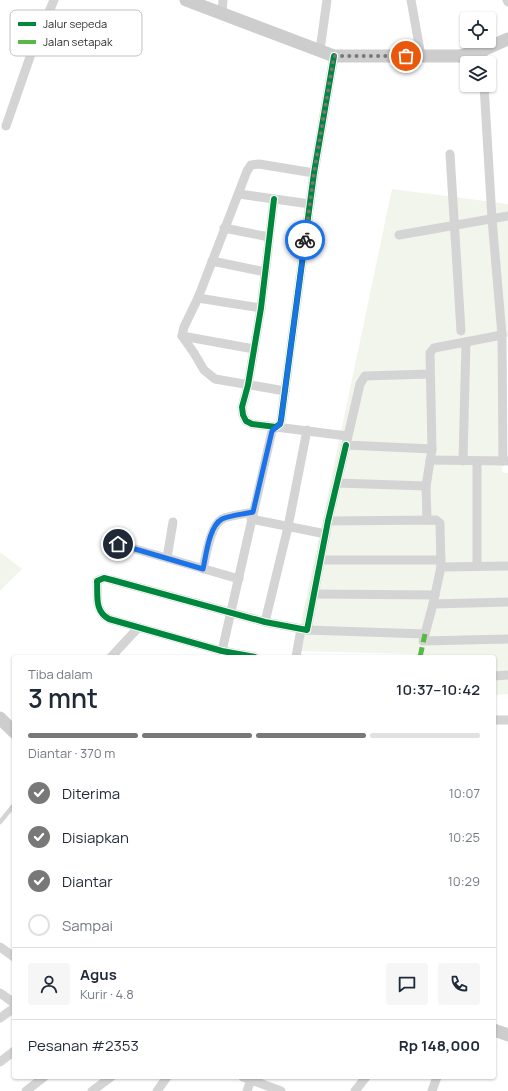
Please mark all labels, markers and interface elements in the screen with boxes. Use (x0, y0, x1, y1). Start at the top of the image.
legend (10, 10, 142, 56)
map controls (460, 12, 496, 92)
button: locate (460, 12, 496, 48)
text: Jalur sepeda (43, 16, 107, 31)
text: Jalan setapak (43, 34, 113, 49)
pin (389, 39, 423, 73)
icon: bag (395, 45, 417, 67)
button: layers (460, 56, 496, 92)
courier (285, 220, 325, 260)
icon: bike (294, 229, 316, 251)
pin (101, 527, 135, 561)
icon: home (107, 533, 129, 555)
text: Tiba dalam (28, 665, 93, 683)
text: 10:37–10:42 (396, 679, 480, 700)
text: 3 mnt (28, 680, 98, 716)
text: Diantar · 370 m (28, 744, 115, 762)
icon: check (28, 782, 50, 804)
text: Diterima (62, 783, 120, 804)
text: 10:07 (449, 784, 480, 802)
icon: check (28, 826, 50, 848)
text: Disiapkan (62, 827, 129, 848)
text: 10:25 (448, 828, 480, 846)
icon: check (28, 870, 50, 892)
text: Diantar (62, 871, 113, 892)
text: 10:29 (448, 872, 480, 890)
text: Sampai (62, 915, 113, 936)
button: person (28, 963, 70, 1005)
button: chat (386, 963, 428, 1005)
button: phone (438, 963, 480, 1005)
text: Agus (80, 964, 117, 985)
text: Kurir · 4.8 (80, 985, 134, 1003)
text: Pesanan #2353 (28, 1035, 139, 1056)
text: Rp 148,000 (399, 1035, 480, 1056)

